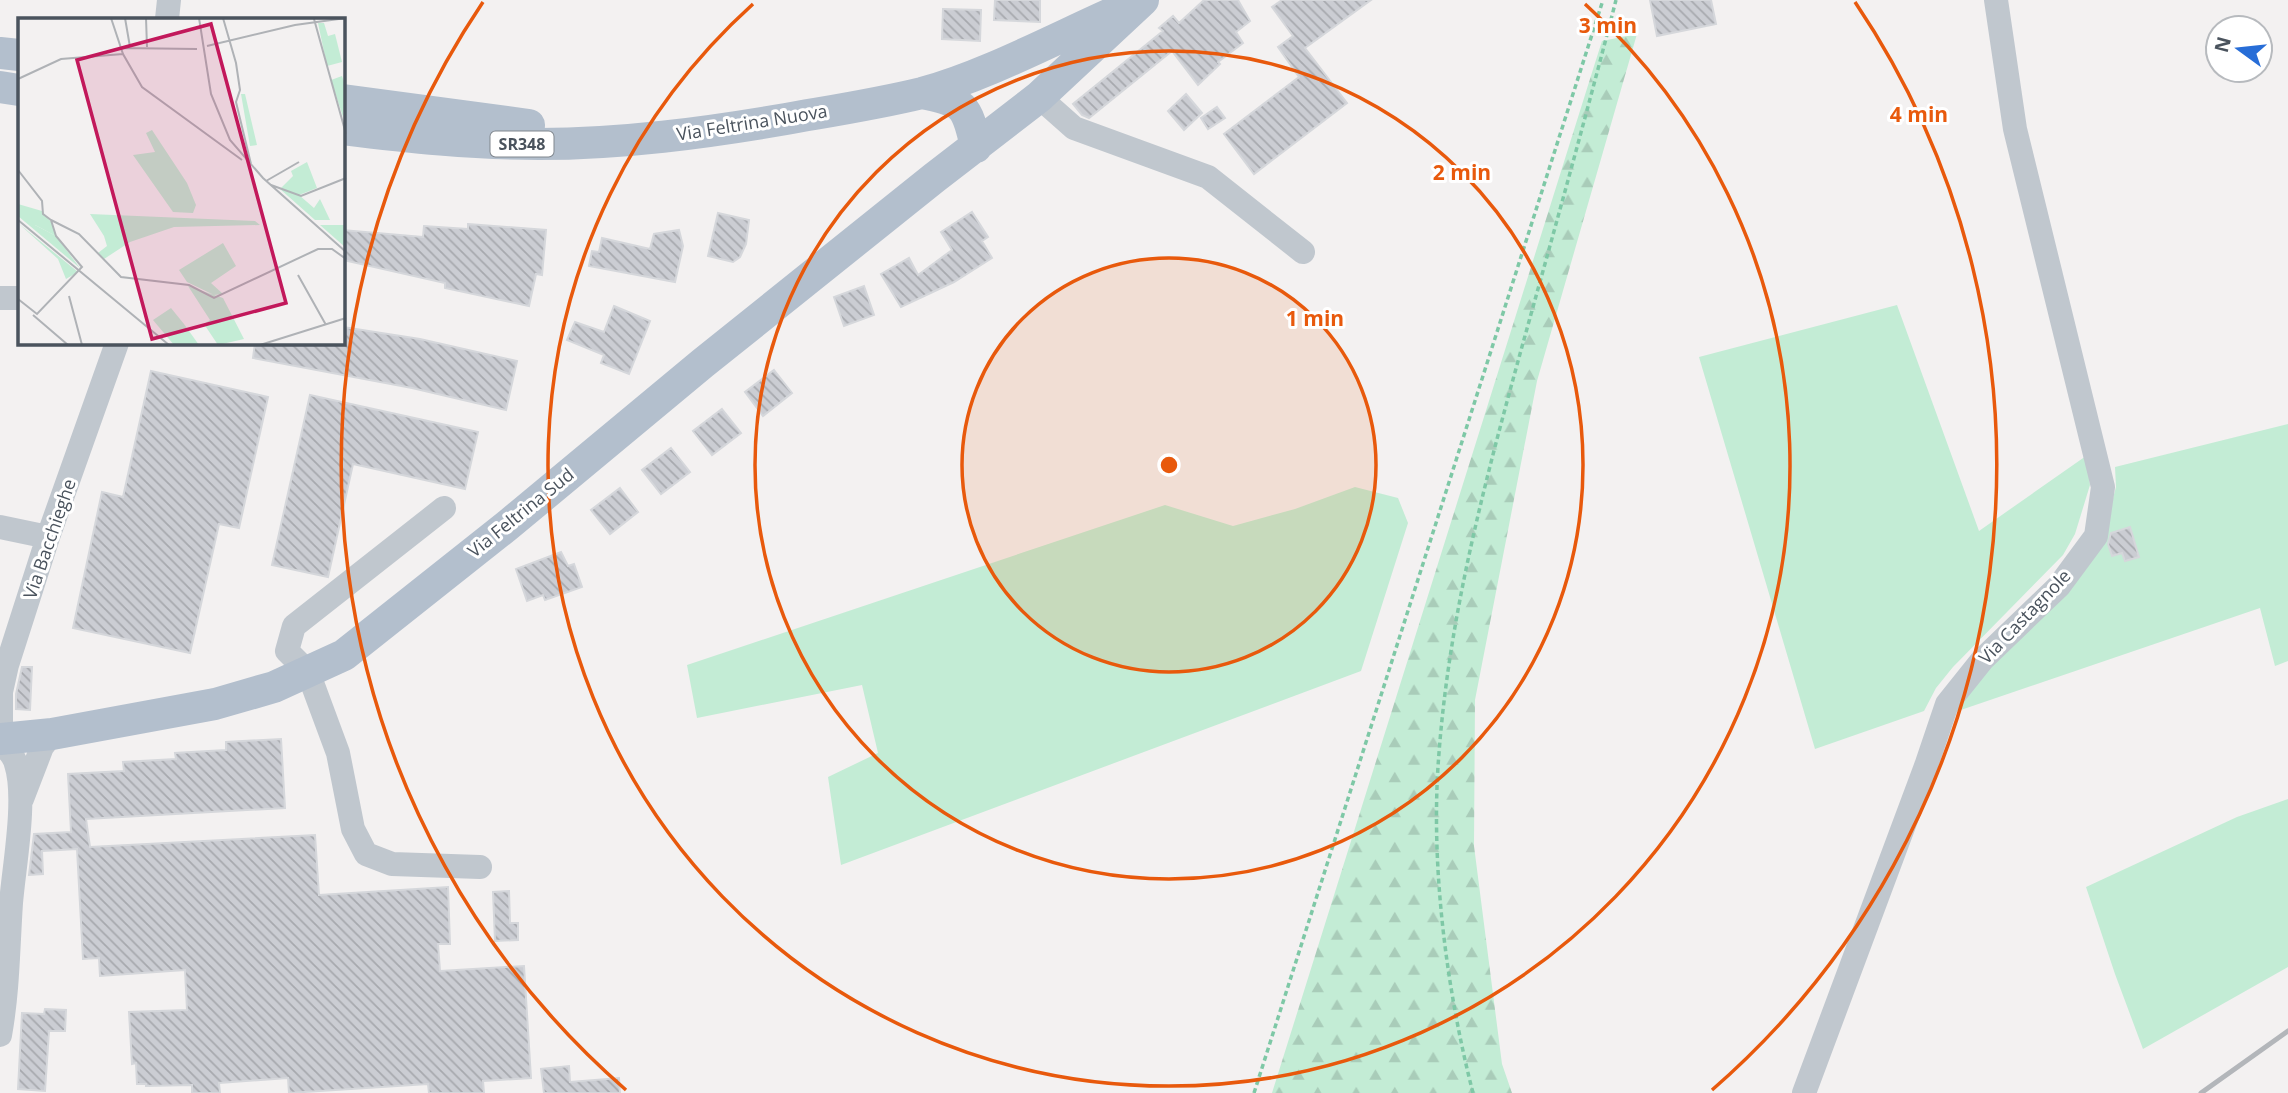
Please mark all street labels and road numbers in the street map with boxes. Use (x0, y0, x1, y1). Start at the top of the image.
street label: Via Feltrina Nuova (675, 98, 829, 146)
road number: SR348 (490, 132, 554, 156)
street label: Via Feltrina Sud (462, 462, 578, 562)
street label: Via Bacchieghe (17, 475, 81, 602)
street label: Via Castagnole (1973, 564, 2075, 669)

